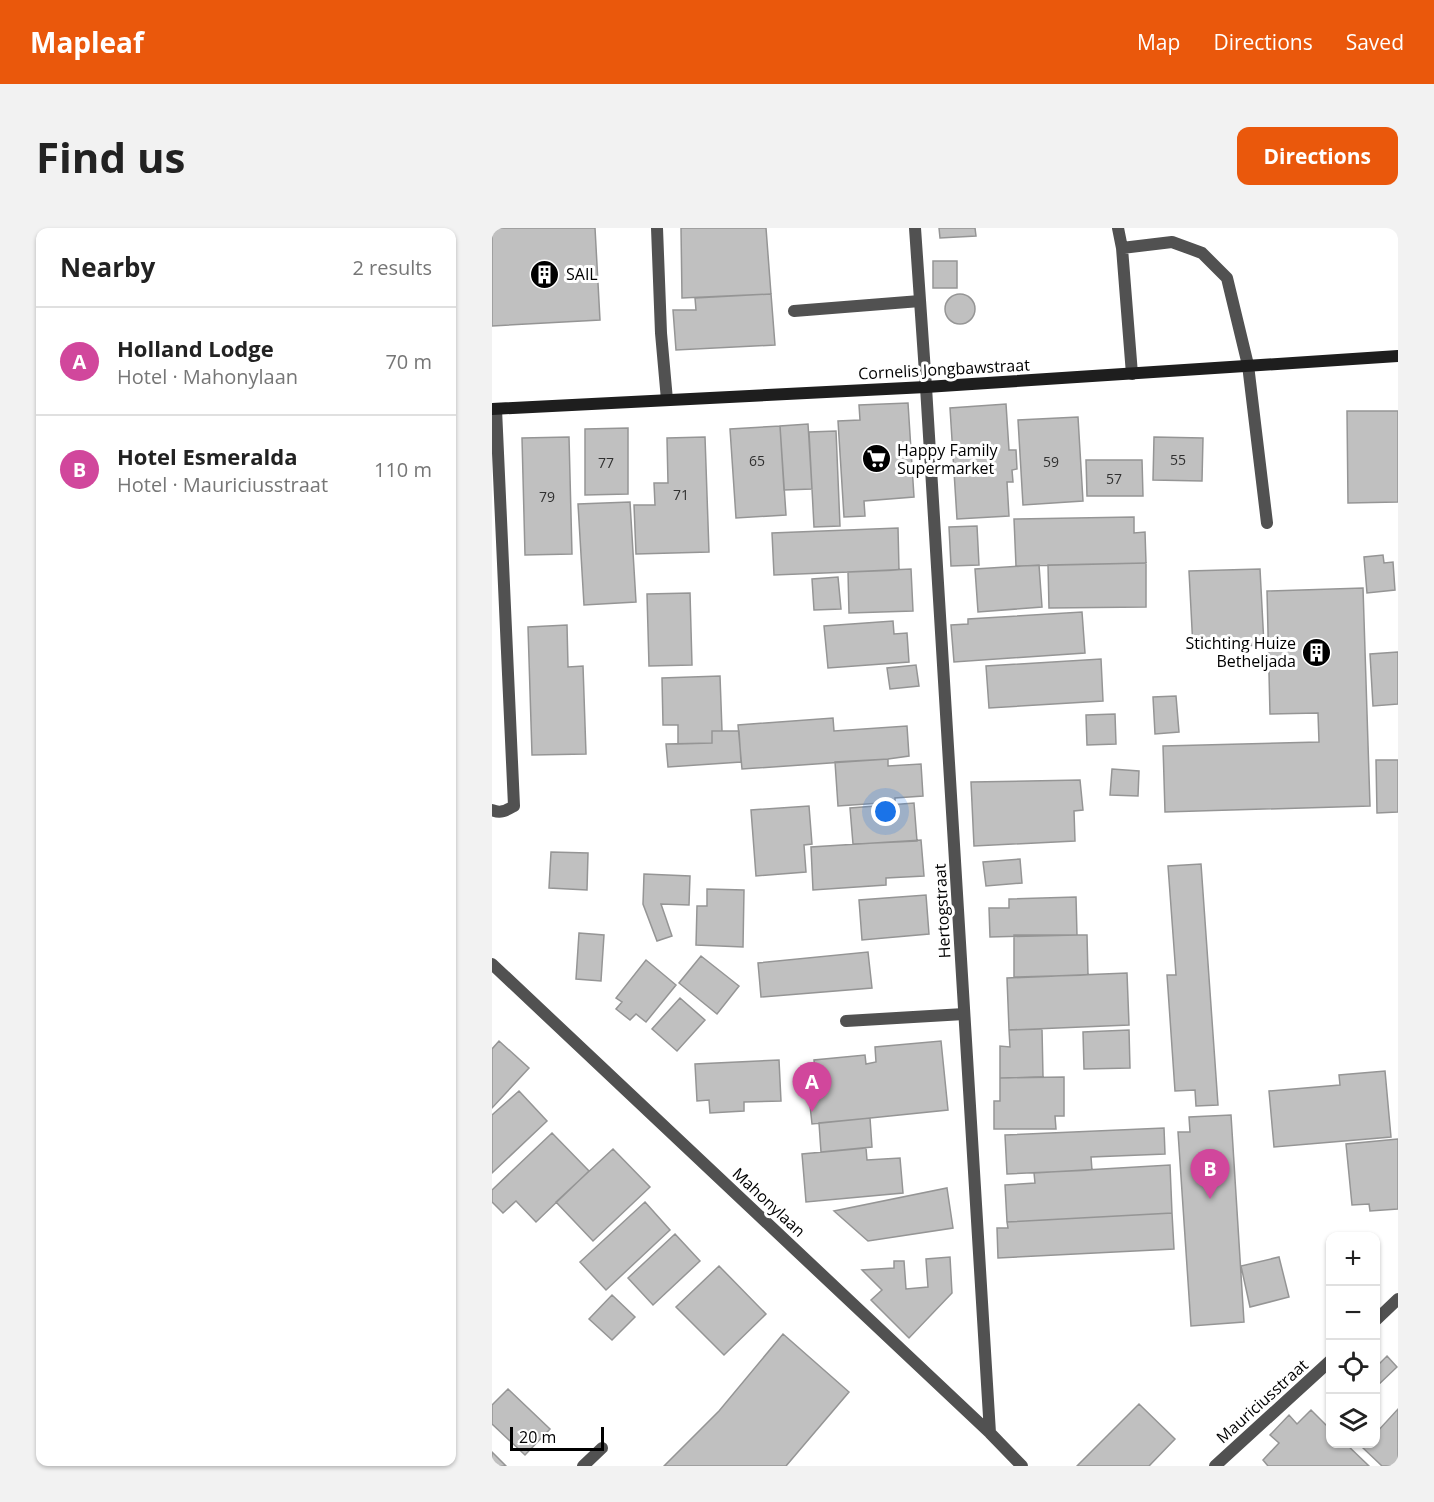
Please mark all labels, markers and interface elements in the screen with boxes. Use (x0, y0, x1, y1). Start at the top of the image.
text: Mapleaf (30, 23, 144, 61)
text: Map (1137, 28, 1180, 56)
text: Directions (1213, 28, 1313, 56)
text: Saved (1346, 28, 1404, 56)
button: Directions (1237, 127, 1398, 185)
text: Find us (36, 128, 185, 185)
text: Nearby (60, 249, 155, 285)
text: 2 results (352, 254, 432, 281)
building icon: SAIL (529, 258, 561, 290)
place label: SAIL (566, 263, 598, 285)
text: Holland Lodge (117, 333, 274, 363)
text: A (73, 348, 86, 375)
text: 70 m (385, 348, 432, 375)
street label: Cornelis Jongbawstraat (858, 354, 1031, 384)
text: Hotel · Mahonylaan (117, 363, 298, 390)
place label: Happy Family Supermarket (897, 439, 998, 479)
text: Hotel Esmeralda (117, 441, 298, 471)
supermarket icon: Happy Family Supermarket (860, 443, 892, 475)
house number: 55 (1170, 450, 1186, 469)
house number: 65 (749, 451, 765, 470)
house number: 59 (1043, 452, 1059, 471)
house number: 77 (598, 453, 614, 472)
text: B (73, 456, 86, 483)
text: 110 m (374, 456, 432, 483)
house number: 57 (1106, 469, 1122, 488)
text: Hotel · Mauriciusstraat (117, 471, 328, 498)
house number: 71 (673, 485, 689, 504)
house number: 79 (539, 487, 555, 506)
place label: Stichting Huize Betheljada (1185, 632, 1296, 672)
building icon: Stichting Huize Betheljada (1301, 636, 1333, 668)
your location (871, 797, 900, 826)
street label: Hertogstraat (929, 863, 955, 959)
pin: A (792, 1062, 832, 1112)
pin: B (1190, 1150, 1230, 1199)
street label: Mahonylaan (728, 1163, 810, 1241)
map controls (1326, 1232, 1380, 1448)
button: + (1326, 1232, 1380, 1286)
button: − (1326, 1286, 1380, 1340)
button: locate (1326, 1340, 1380, 1394)
street label: Mauriciusstraat (1211, 1354, 1313, 1448)
button: layers (1326, 1394, 1380, 1448)
scale bar (510, 1424, 604, 1452)
text: 20 m (519, 1426, 556, 1448)

